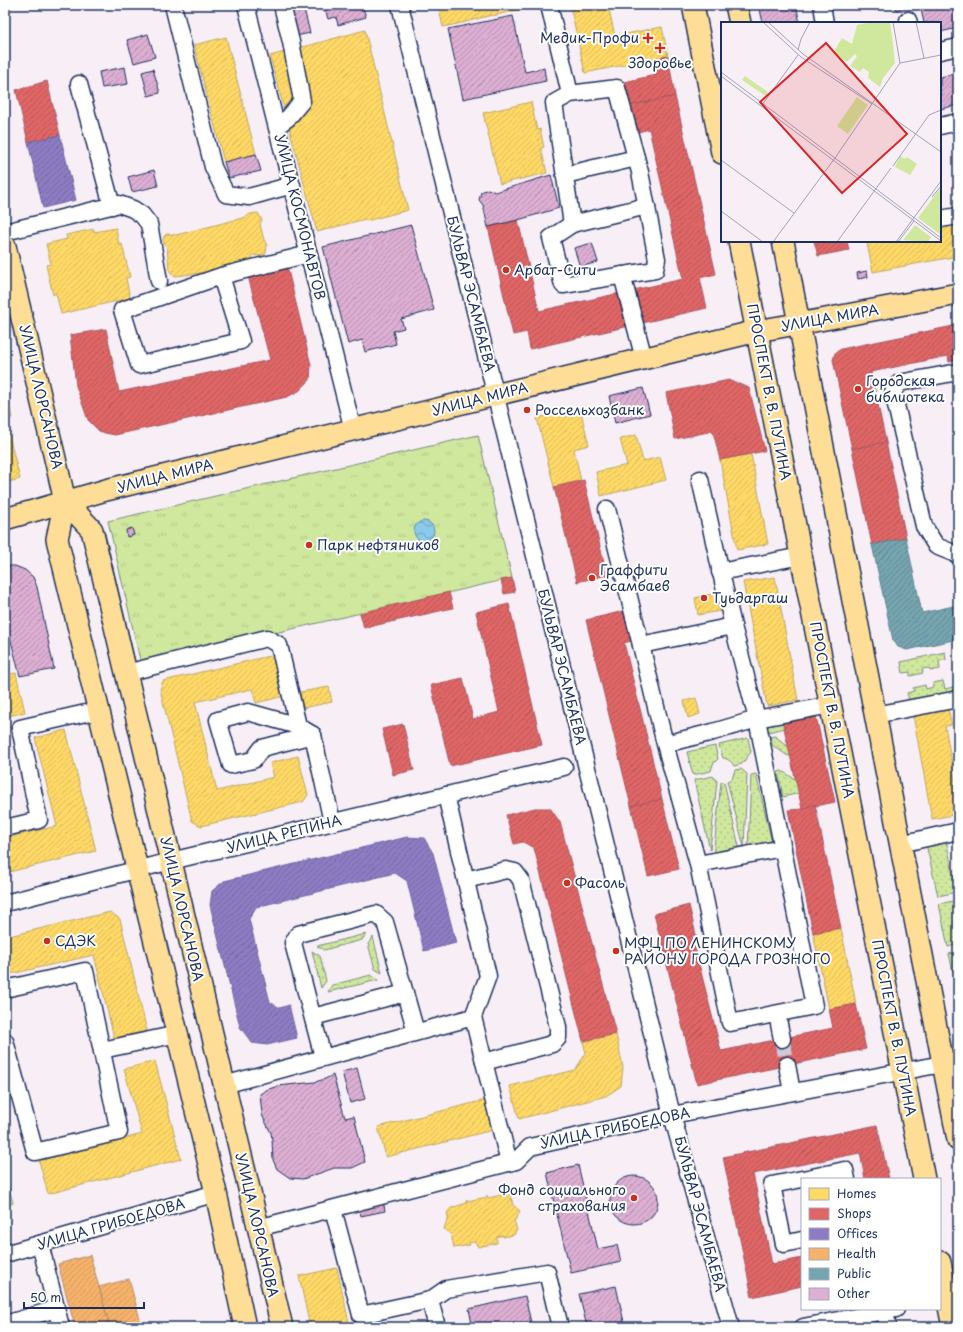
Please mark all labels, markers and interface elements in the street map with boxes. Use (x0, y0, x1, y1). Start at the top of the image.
inset map (721, 22, 941, 242)
place label: Медик-Профи (540, 27, 639, 48)
marker: Медик-Профи (642, 32, 654, 44)
marker: Здоровье (655, 43, 665, 53)
place label: Здоровье (627, 52, 692, 73)
street label: УЛИЦА КОСМОНАВТОВ (270, 132, 331, 302)
street label: БУЛЬВАР ЭСАМБАЕВА (442, 214, 501, 374)
place label: Арбат-Сити (514, 259, 597, 280)
marker: Арбат-Сити (501, 265, 511, 275)
street label: УЛИЦА МИРА (780, 299, 881, 336)
street label: ПРОСПЕКТ В. В. ПУТИНА (742, 302, 797, 482)
street label: УЛИЦА ЛОРСАНОВА (15, 323, 68, 471)
place label: Городская библиотека (866, 370, 945, 407)
street label: УЛИЦА МИРА (430, 376, 530, 421)
marker: Городская библиотека (853, 384, 863, 394)
place label: Россельхозбанк (535, 399, 645, 420)
marker: Россельхозбанк (522, 405, 532, 415)
street label: УЛИЦА МИРА (115, 453, 215, 498)
place label: Парк нефтяников (317, 534, 439, 555)
marker: Парк нефтяников (304, 540, 314, 550)
place label: Граффити Эсамбаев (600, 559, 670, 596)
marker: Граффити Эсамбаев (587, 573, 597, 583)
street label: БУЛЬВАР ЭСАМБАЕВА (533, 587, 592, 747)
place label: Туьдаргаш (712, 587, 788, 608)
marker: Туьдаргаш (699, 593, 709, 603)
street label: ПРОСПЕКТ В. В. ПУТИНА (805, 620, 860, 800)
street label: УЛИЦА РЕПИНА (224, 809, 344, 858)
street label: УЛИЦА ЛОРСАНОВА (156, 835, 209, 983)
place label: Фасоль (575, 872, 625, 893)
marker: Фасоль (562, 878, 572, 888)
place label: СДЭК (55, 930, 96, 951)
place label: МФЦ ПО ЛЕНИНСКОМУ РАЙОНУ ГОРОДА ГРОЗНОГО (624, 932, 831, 969)
marker: СДЭК (42, 936, 52, 946)
street label: ПРОСПЕКТ В. В. ПУТИНА (867, 938, 922, 1118)
marker: МФЦ ПО ЛЕНИНСКОМУ РАЙОНУ ГОРОДА ГРОЗНОГО (611, 946, 621, 956)
street label: УЛИЦА ГРИБОЕДОВА (538, 1101, 692, 1154)
street label: БУЛЬВАР ЭСАМБАЕВА (670, 1134, 731, 1294)
street label: УЛИЦА ЛОРСАНОВА (231, 1151, 284, 1299)
legend (801, 1178, 941, 1310)
place label: Фонд социального страхования (498, 1179, 626, 1216)
text: Homes (837, 1184, 876, 1202)
street label: УЛИЦА ГРИБОЕДОВА (35, 1192, 187, 1255)
marker: Фонд социального страхования (629, 1193, 639, 1203)
text: Shops (837, 1204, 872, 1222)
text: Offices (837, 1224, 878, 1242)
text: Health (837, 1244, 876, 1262)
text: Public (837, 1264, 871, 1282)
scale bar (24, 1284, 144, 1310)
text: Other (837, 1284, 870, 1302)
text: 50 m (30, 1288, 61, 1306)

